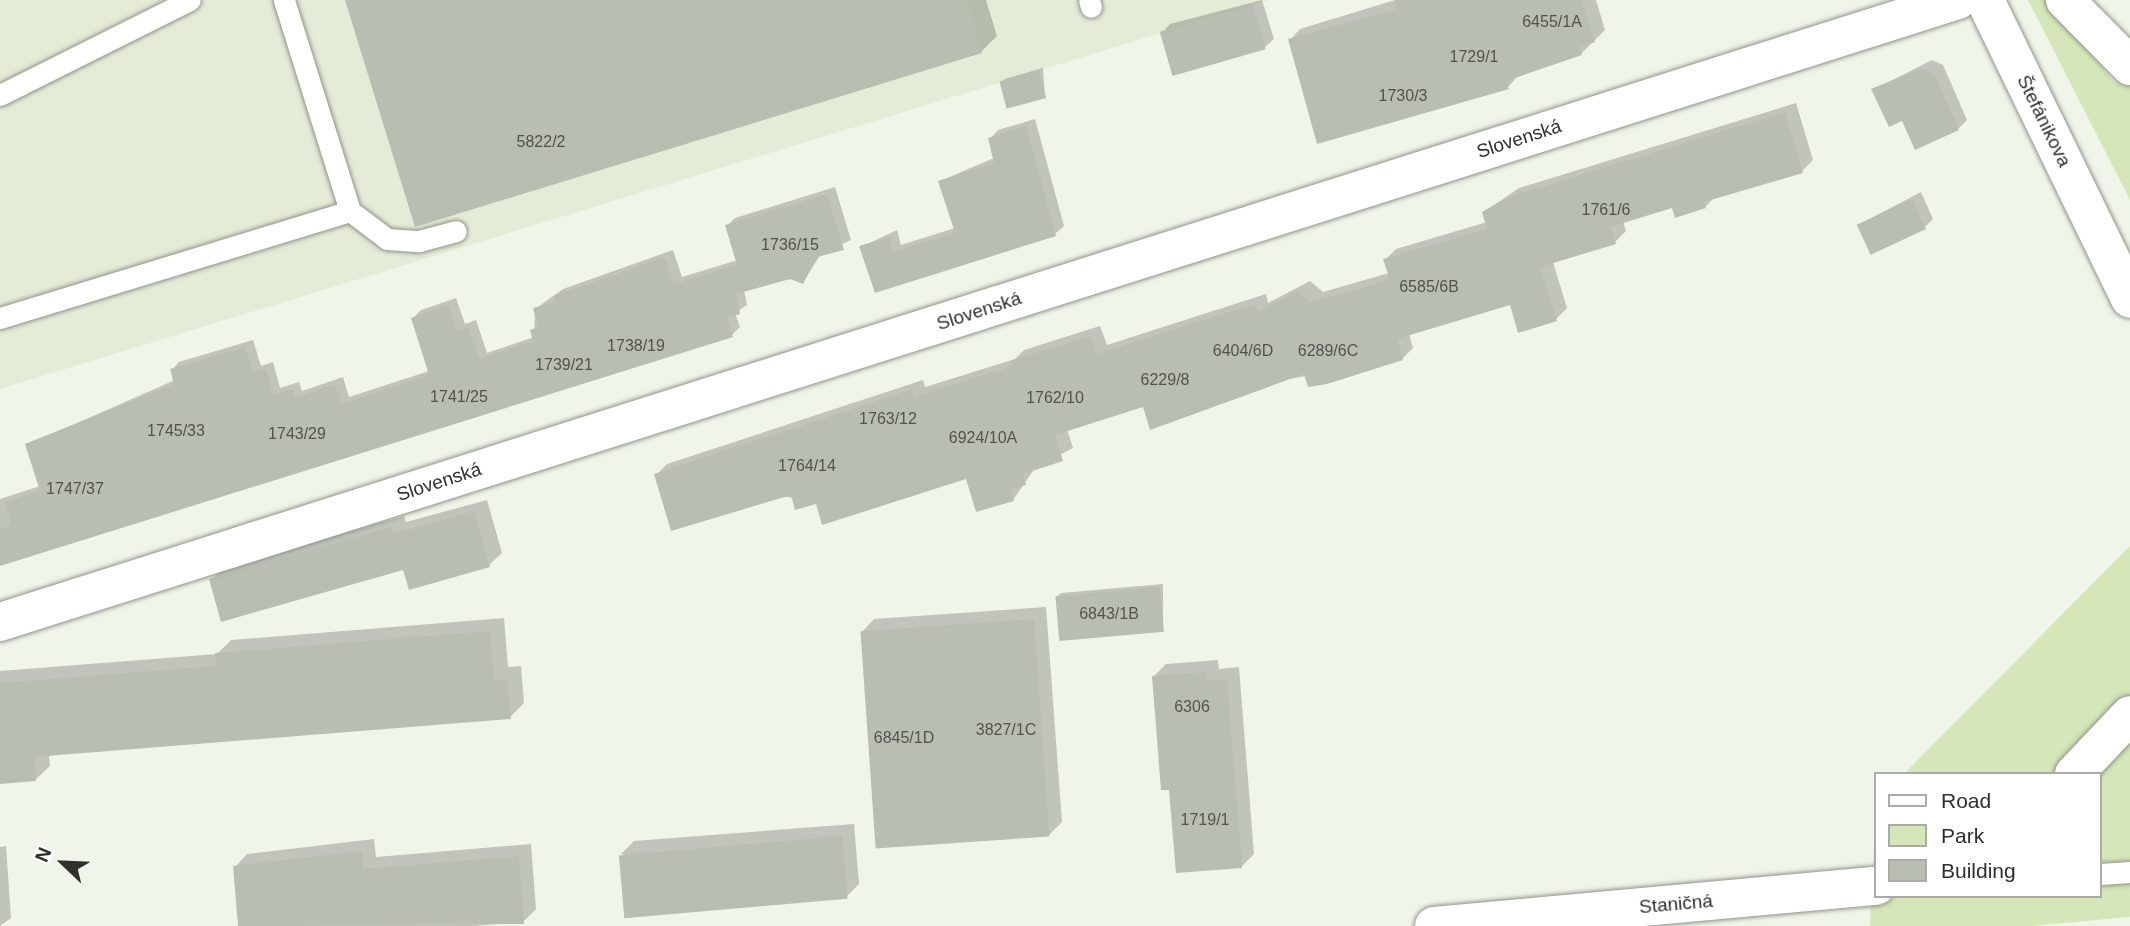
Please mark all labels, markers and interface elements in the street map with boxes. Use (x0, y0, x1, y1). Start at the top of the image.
house number: 6455/1A (1522, 12, 1582, 32)
house number: 1729/1 (1450, 47, 1498, 67)
street label: Štefánikova (2012, 71, 2076, 171)
house number: 1730/3 (1379, 86, 1427, 106)
street label: Slovenská (1474, 115, 1564, 163)
house number: 5822/2 (517, 132, 565, 152)
house number: 1761/6 (1582, 200, 1630, 220)
house number: 1736/15 (761, 235, 819, 255)
house number: 6585/6B (1399, 277, 1459, 297)
street label: Slovenská (934, 287, 1024, 335)
house number: 1738/19 (607, 336, 665, 356)
house number: 6404/6D (1213, 341, 1273, 361)
house number: 6289/6C (1298, 341, 1358, 361)
house number: 1739/21 (535, 355, 593, 375)
house number: 6229/8 (1141, 370, 1189, 390)
house number: 1741/25 (430, 387, 488, 407)
house number: 1762/10 (1026, 388, 1084, 408)
house number: 1763/12 (859, 409, 917, 429)
house number: 1745/33 (147, 421, 205, 441)
house number: 1743/29 (268, 424, 326, 444)
house number: 6924/10A (949, 428, 1017, 448)
house number: 1764/14 (778, 456, 836, 476)
street label: Slovenská (394, 458, 484, 506)
house number: 1747/37 (46, 479, 104, 499)
house number: 6843/1B (1079, 604, 1139, 624)
house number: 6306 (1174, 697, 1210, 717)
house number: 3827/1C (976, 720, 1036, 740)
house number: 6845/1D (874, 728, 934, 748)
legend (1874, 772, 2102, 898)
text: Road (1941, 789, 1991, 812)
house number: 1719/1 (1181, 810, 1229, 830)
text: Park (1941, 824, 1984, 847)
north arrow (28, 828, 98, 898)
text: N (31, 844, 56, 865)
text: Building (1941, 859, 2016, 882)
street label: Staničná (1638, 889, 1714, 919)

